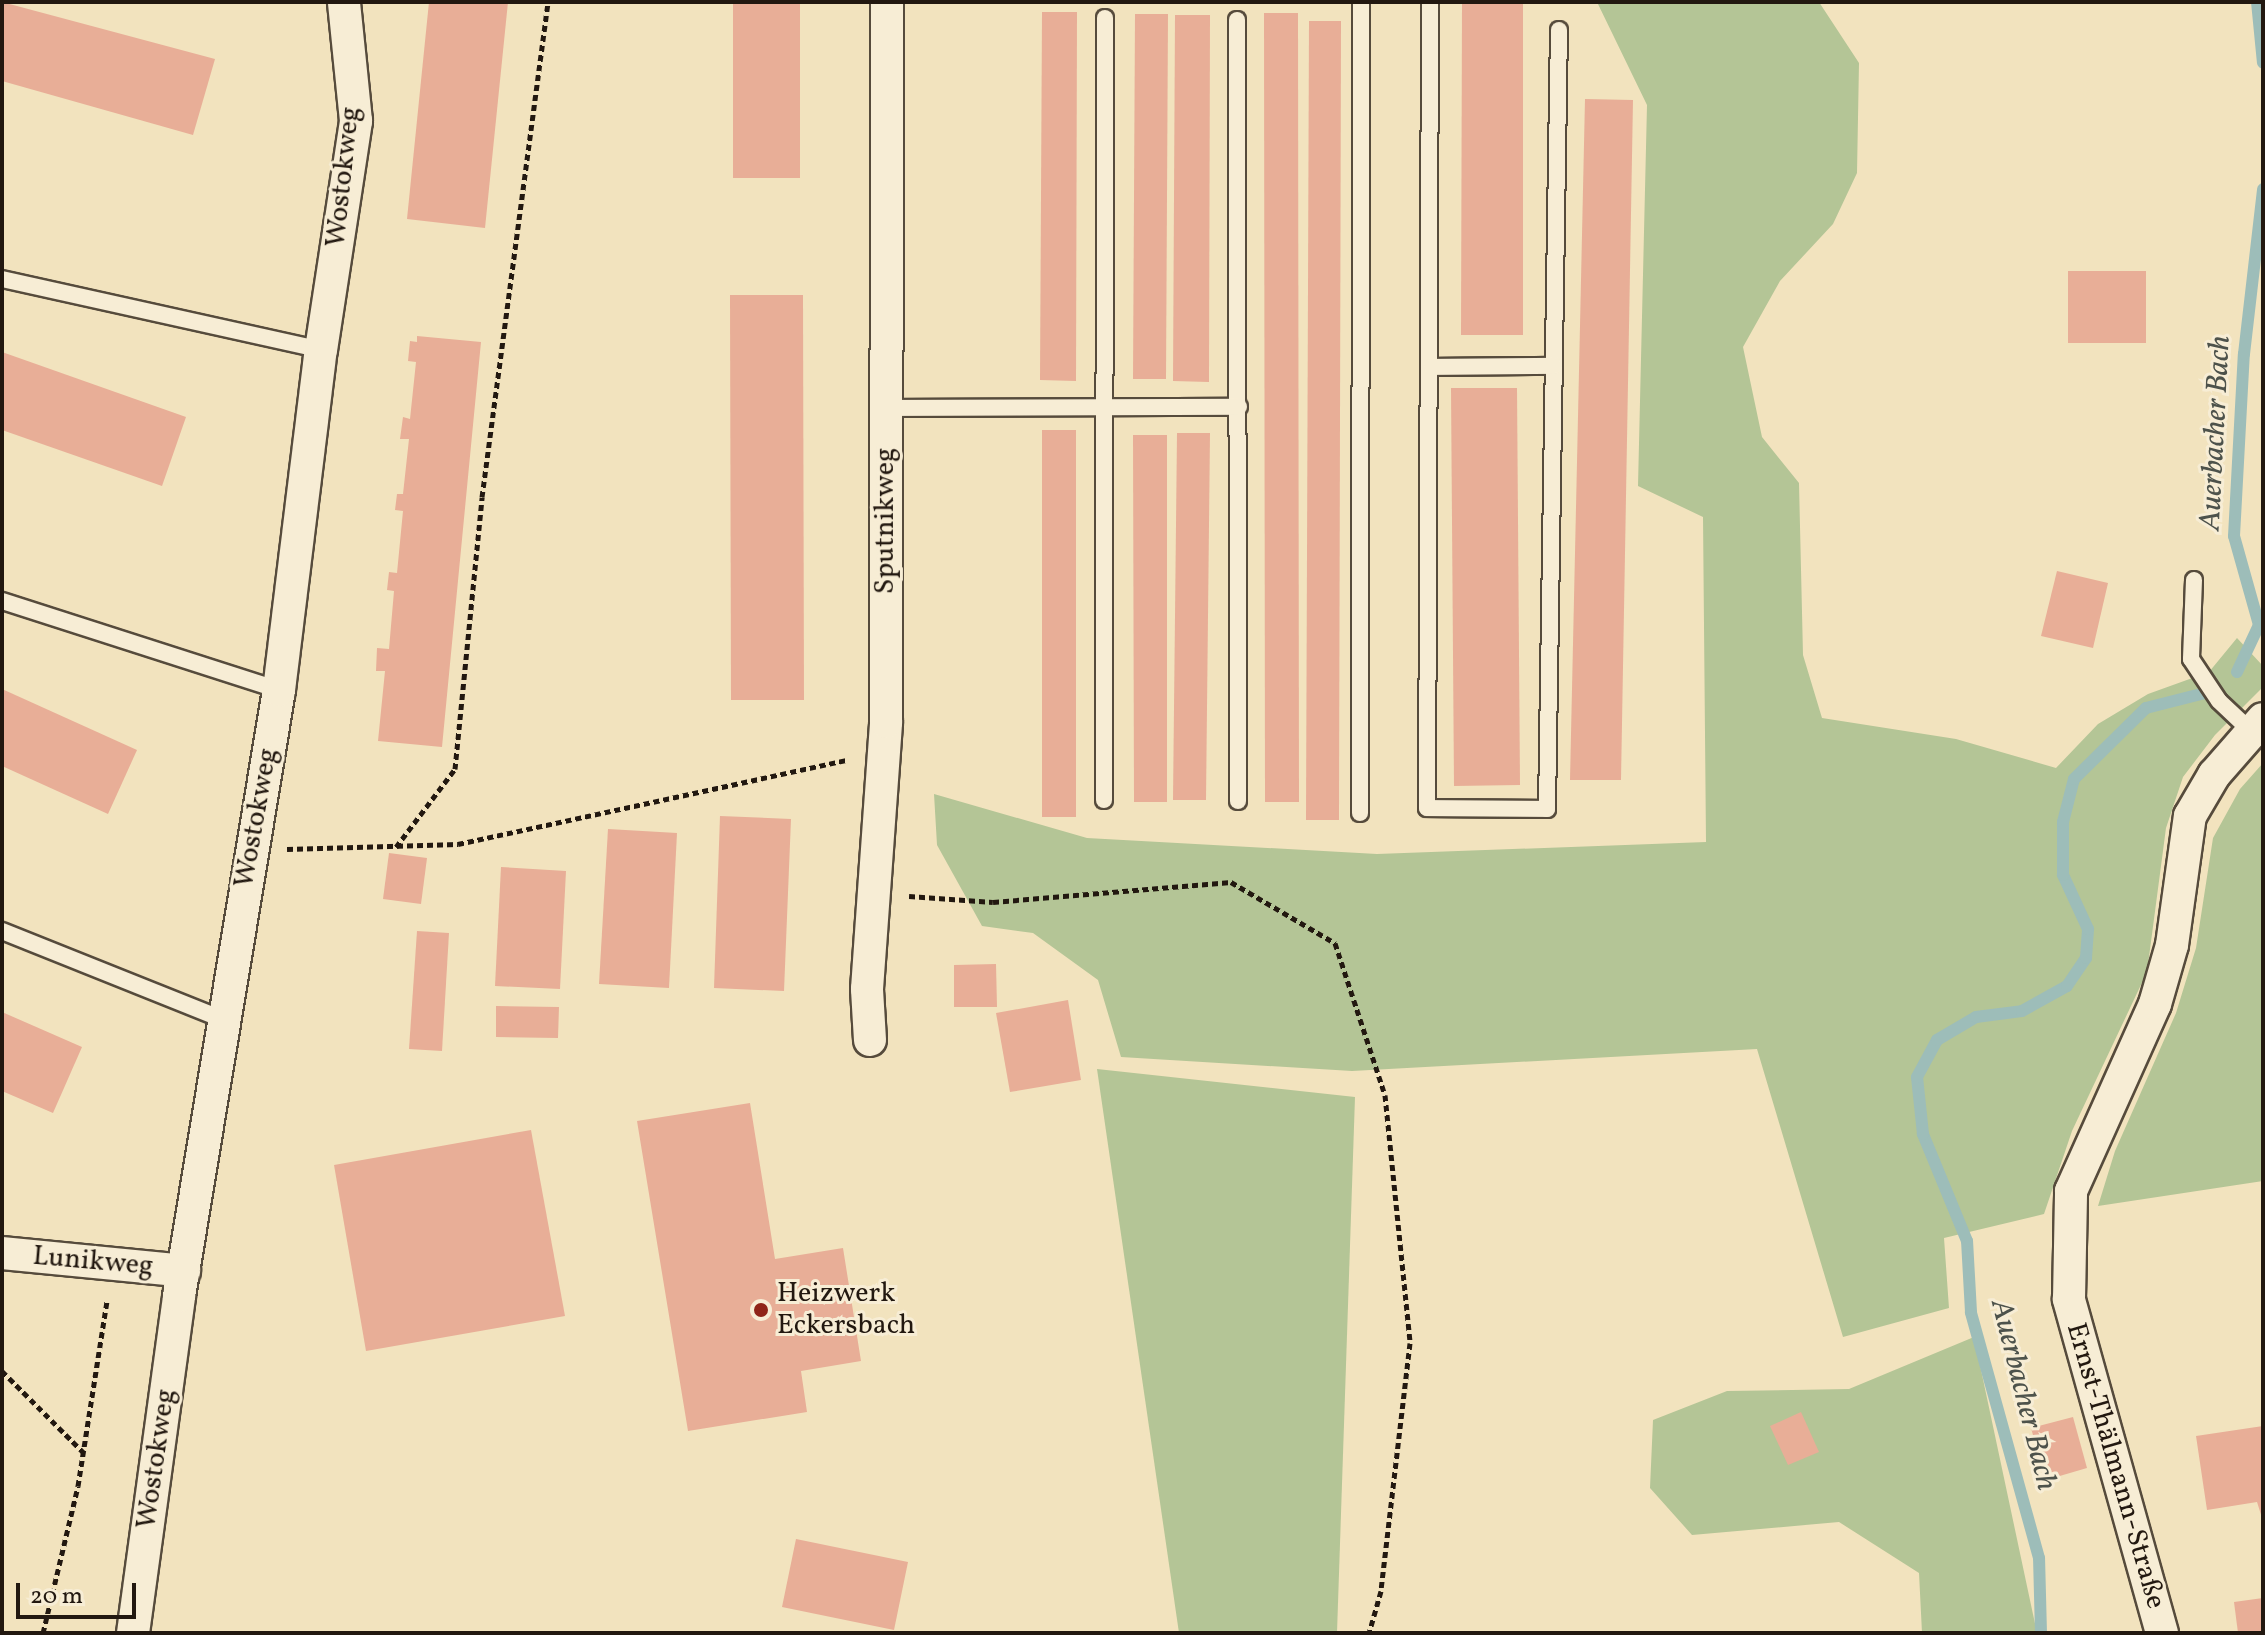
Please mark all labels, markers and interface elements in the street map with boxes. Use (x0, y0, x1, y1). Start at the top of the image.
street label: Wostokweg (320, 105, 368, 249)
water label: Auerbacher Bach (2193, 334, 2239, 532)
street label: Sputnikweg (869, 448, 903, 594)
street label: Wostokweg (228, 746, 286, 890)
street label: Lunikweg (31, 1240, 155, 1284)
place label: Heizwerk Eckersbach (777, 1277, 915, 1343)
water label: Auerbacher Bach (1982, 1296, 2064, 1494)
marker: Heizwerk Eckersbach (752, 1301, 770, 1319)
street label: Ernst-Thälmann-Straße (2058, 1319, 2172, 1613)
street label: Wostokweg (131, 1387, 183, 1531)
scale bar (20, 1567, 140, 1617)
text: 20 m (30, 1580, 83, 1614)

